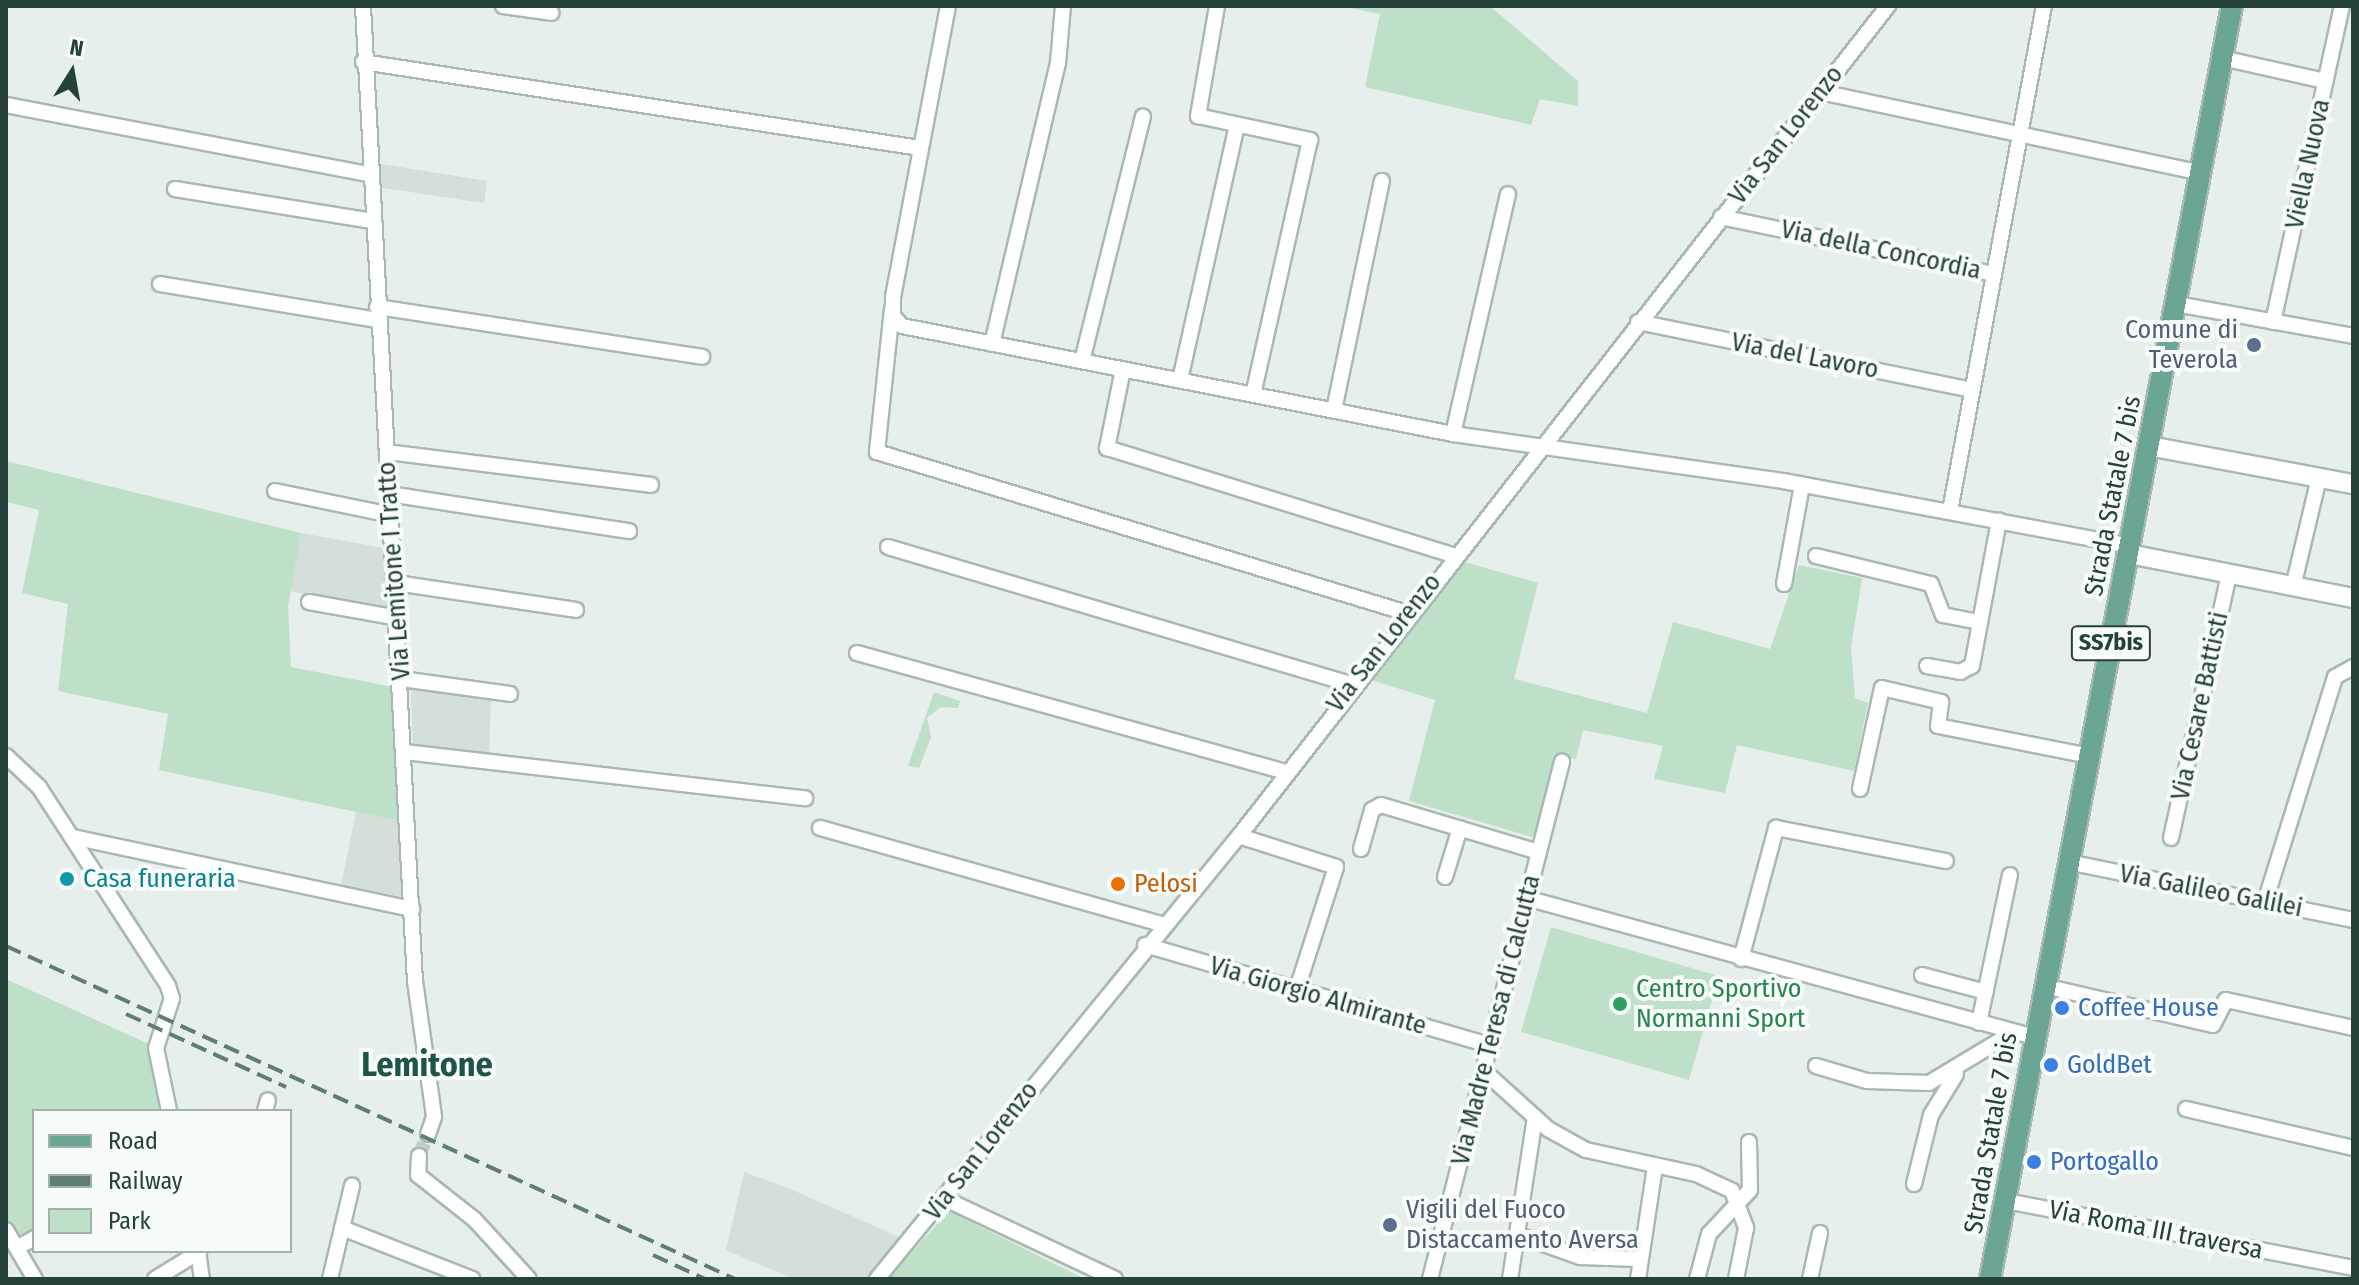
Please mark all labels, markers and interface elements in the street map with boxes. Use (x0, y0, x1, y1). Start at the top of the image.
north arrow (32, 32, 112, 112)
text: N (68, 33, 86, 62)
street label: Via San Lorenzo (1722, 59, 1850, 211)
street label: Viella Nuova (2279, 96, 2337, 232)
street label: Via della Concordia (1778, 214, 1984, 286)
place label: Comune di Teverola (2125, 314, 2238, 376)
street label: Via del Lavoro (1729, 326, 1881, 386)
marker: Comune di Teverola (2245, 336, 2263, 354)
street label: Strada Statale 7 bis (2078, 393, 2148, 599)
street label: Via Lemitone I Tratto (371, 461, 417, 681)
street label: Via San Lorenzo (1320, 567, 1448, 719)
street label: Via Cesare Battisti (2165, 609, 2235, 803)
road number: SS7bis (2069, 623, 2153, 663)
street label: Via Galileo Galilei (2117, 858, 2305, 924)
place label: Casa funeraria (83, 863, 236, 895)
place label: Pelosi (1134, 868, 1198, 900)
marker: Casa funeraria (58, 870, 76, 888)
street label: Via Madre Teresa di Calcutta (1445, 871, 1547, 1169)
marker: Pelosi (1109, 875, 1127, 893)
street label: Via Giorgio Almirante (1206, 950, 1430, 1042)
place label: Centro Sportivo Normanni Sport (1636, 973, 1805, 1034)
place label: Coffee House (2078, 992, 2219, 1024)
marker: Centro Sportivo Normanni Sport (1611, 995, 1629, 1013)
marker: Coffee House (2053, 999, 2071, 1017)
street label: Strada Statale 7 bis (1958, 1030, 2024, 1236)
district label: Lemitone (361, 1045, 493, 1085)
place label: GoldBet (2067, 1049, 2152, 1081)
marker: GoldBet (2042, 1056, 2060, 1074)
street label: Via San Lorenzo (917, 1075, 1045, 1227)
legend (32, 1109, 292, 1253)
text: Road (108, 1127, 158, 1155)
place label: Portogallo (2050, 1146, 2159, 1178)
marker: Portogallo (2025, 1153, 2043, 1171)
text: Railway (108, 1167, 183, 1195)
place label: Vigili del Fuoco Distaccamento Aversa (1406, 1194, 1639, 1256)
street label: Via Roma III traversa (2046, 1194, 2266, 1266)
text: Park (108, 1207, 151, 1235)
marker: Vigili del Fuoco Distaccamento Aversa (1381, 1216, 1399, 1234)

